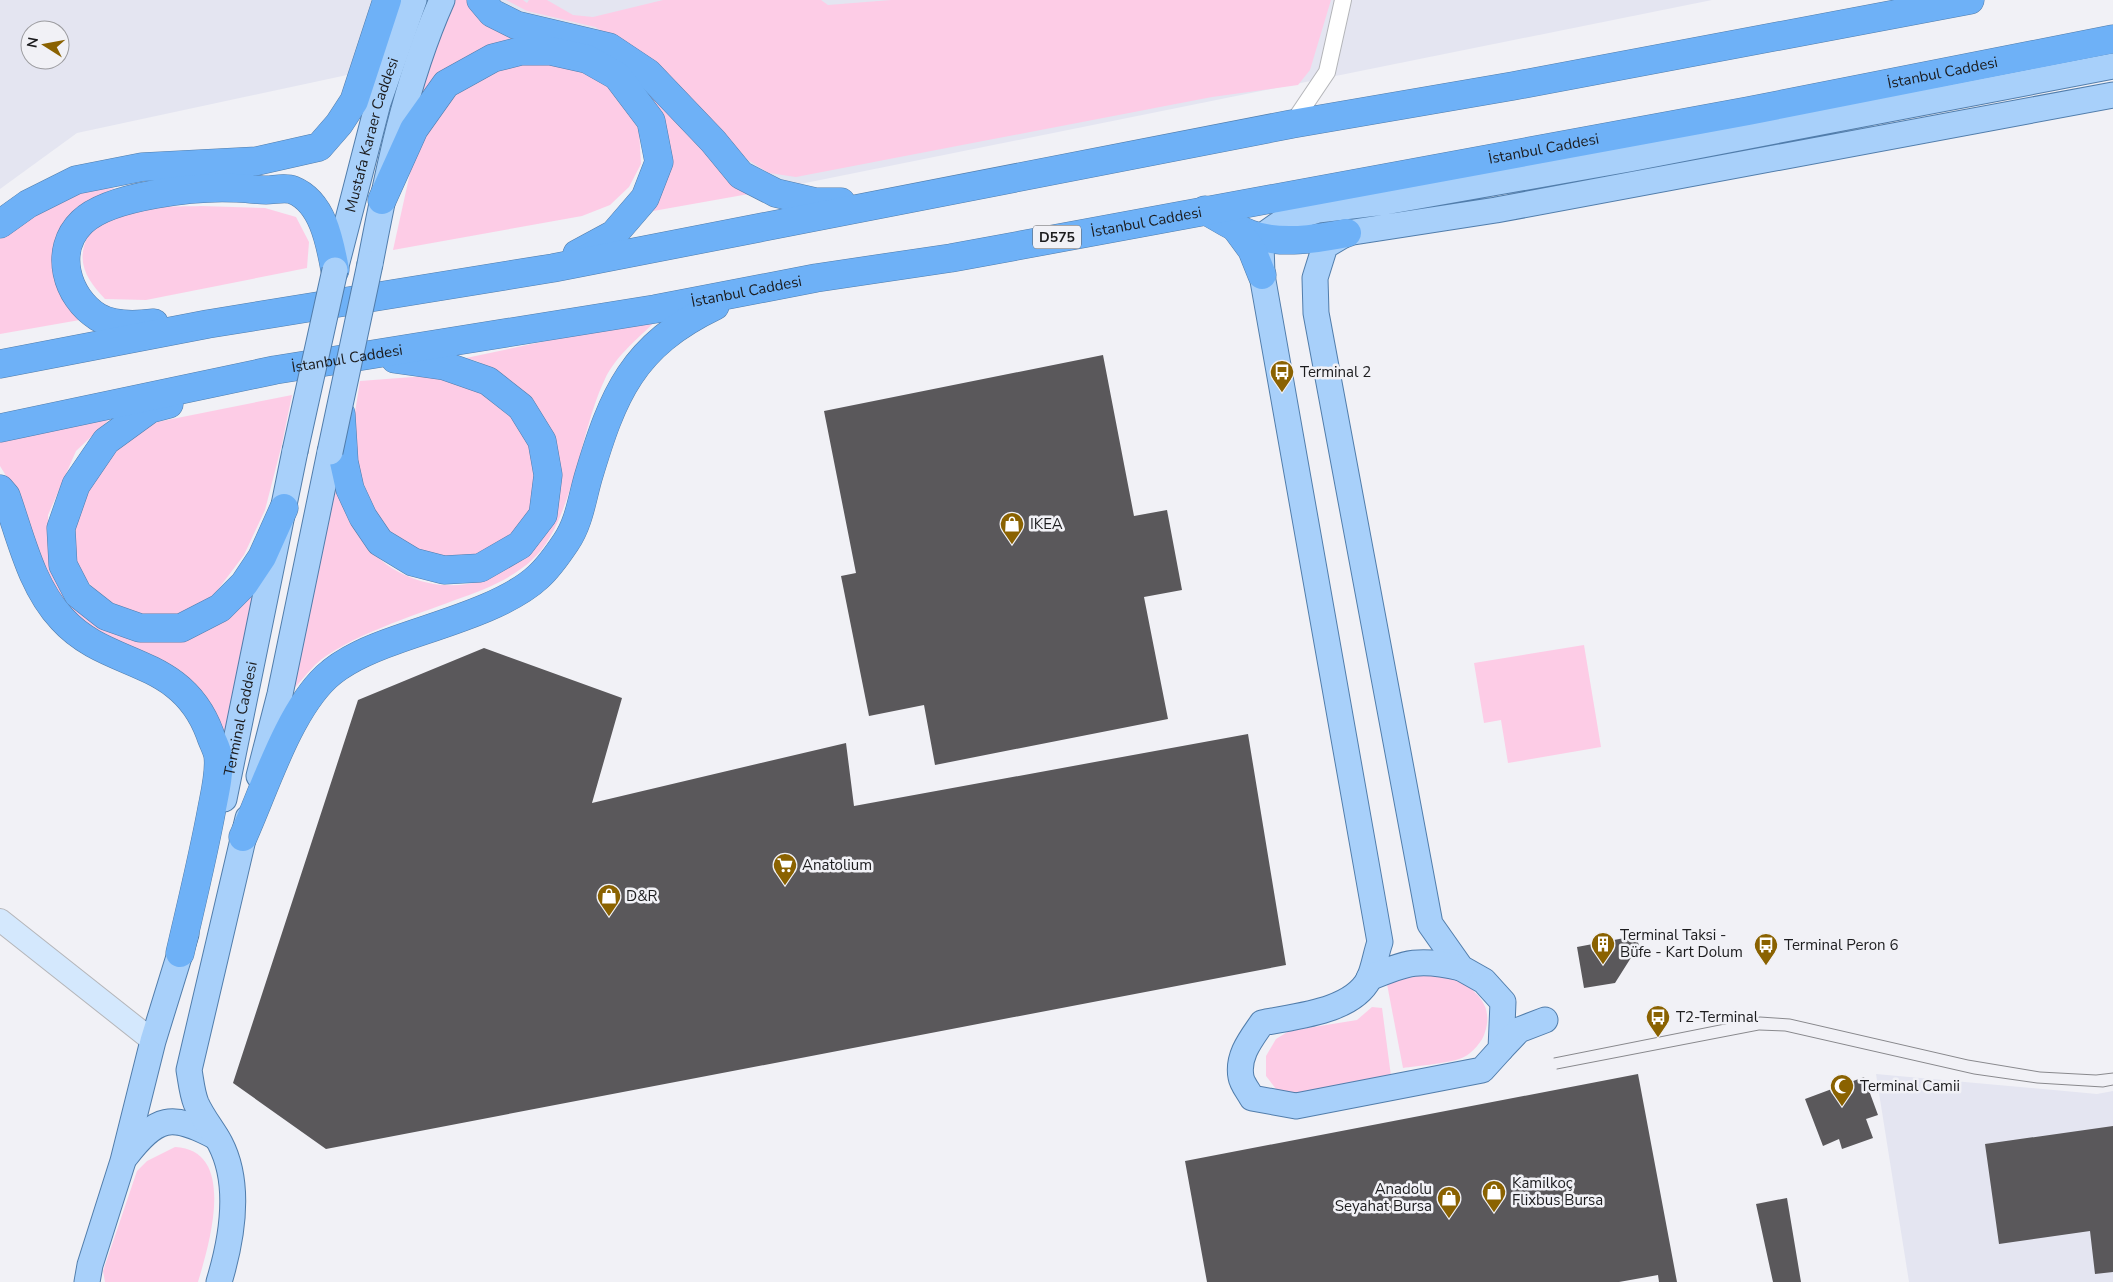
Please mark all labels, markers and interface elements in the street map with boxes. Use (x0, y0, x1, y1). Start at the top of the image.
north arrow (20, 20, 70, 70)
text: N (22, 36, 43, 50)
street label: İstanbul Caddesi (1885, 52, 1999, 93)
street label: Mustafa Karaer Caddesi (340, 55, 403, 214)
street label: İstanbul Caddesi (1487, 129, 1601, 169)
street label: İstanbul Caddesi (1089, 202, 1203, 242)
road number: D575 (1033, 226, 1081, 248)
street label: İstanbul Caddesi (689, 271, 803, 312)
street label: İstanbul Caddesi (290, 340, 404, 377)
bus stop icon: Terminal 2 (1269, 359, 1295, 393)
place label: Terminal 2 (1300, 362, 1371, 382)
shop icon: IKEA (999, 511, 1025, 545)
place label: IKEA (1030, 514, 1063, 534)
street label: Terminal Caddesi (219, 660, 262, 778)
supermarket icon: Anatolium (772, 852, 798, 886)
place label: Anatolium (802, 855, 872, 875)
shop icon: D&R (596, 883, 622, 917)
place label: D&R (626, 886, 658, 906)
place label: Terminal Taksi - Büfe - Kart Dolum (1620, 925, 1743, 962)
building icon: Terminal Taksi - Büfe - Kart Dolum (1590, 931, 1616, 965)
bus stop icon: Terminal Peron 6 (1753, 932, 1779, 966)
place label: Terminal Peron 6 (1784, 935, 1898, 955)
bus stop icon: T2-Terminal (1645, 1004, 1671, 1038)
place label: T2-Terminal (1676, 1007, 1759, 1027)
mosque icon: Terminal Camii (1829, 1073, 1855, 1107)
place label: Terminal Camii (1860, 1076, 1960, 1096)
place label: Kamilkoç Flixbus Bursa (1512, 1173, 1603, 1210)
place label: Anadolu Seyahat Bursa (1335, 1179, 1432, 1216)
shop icon: Kamilkoç Flixbus Bursa (1481, 1179, 1507, 1213)
shop icon: Anadolu Seyahat Bursa (1436, 1185, 1462, 1219)

